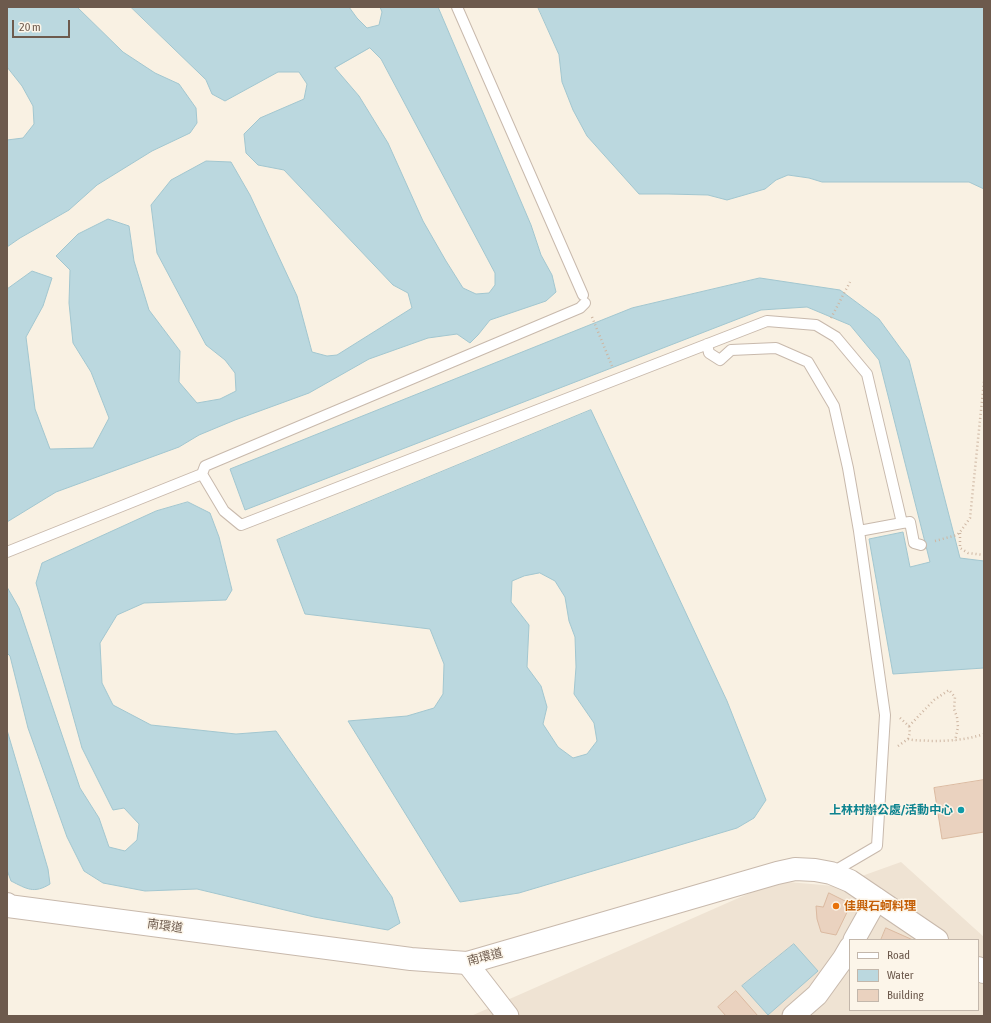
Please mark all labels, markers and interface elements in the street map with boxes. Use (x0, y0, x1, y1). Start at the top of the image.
scale bar (14, 12, 72, 38)
text: 20 m (19, 20, 41, 34)
place label: 上林村辦公處/活動中心 (829, 803, 953, 817)
marker: 上林村辦公處/活動中心 (956, 805, 966, 815)
place label: 佳興石蚵料理 (844, 899, 916, 913)
marker: 佳興石蚵料理 (831, 901, 841, 911)
street label: 南環道 (146, 916, 184, 936)
legend (849, 939, 979, 1011)
street label: 南環道 (466, 946, 504, 968)
text: Road (887, 948, 910, 962)
text: Water (887, 968, 913, 982)
text: Building (887, 988, 924, 1002)

